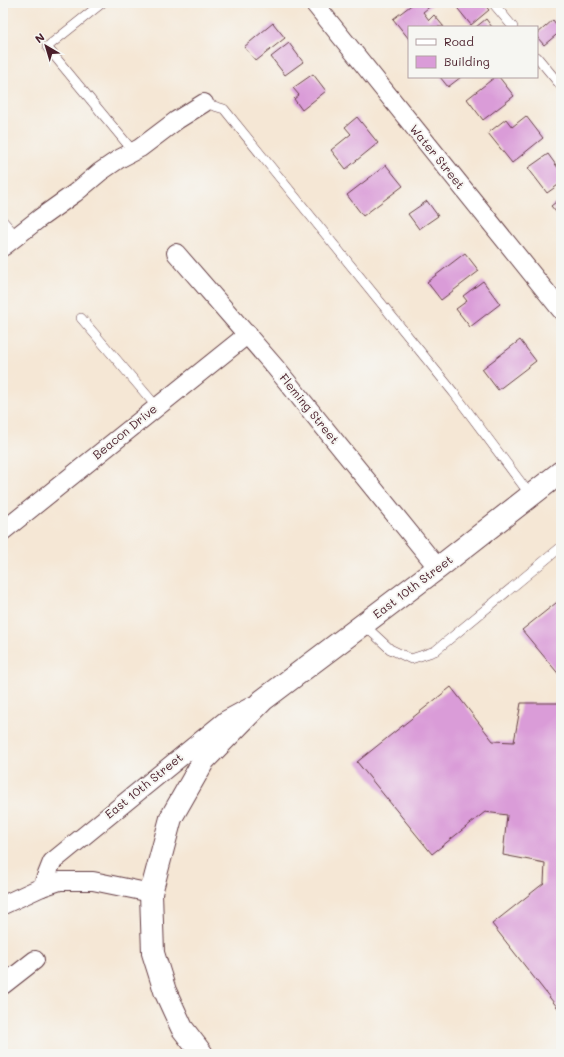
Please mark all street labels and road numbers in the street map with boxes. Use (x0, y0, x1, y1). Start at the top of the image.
street label: Water Street (407, 121, 469, 192)
street label: Fleming Street (276, 370, 343, 447)
street label: Beacon Drive (89, 400, 160, 462)
street label: East 10th Street (369, 551, 456, 622)
street label: East 10th Street (101, 749, 186, 822)

